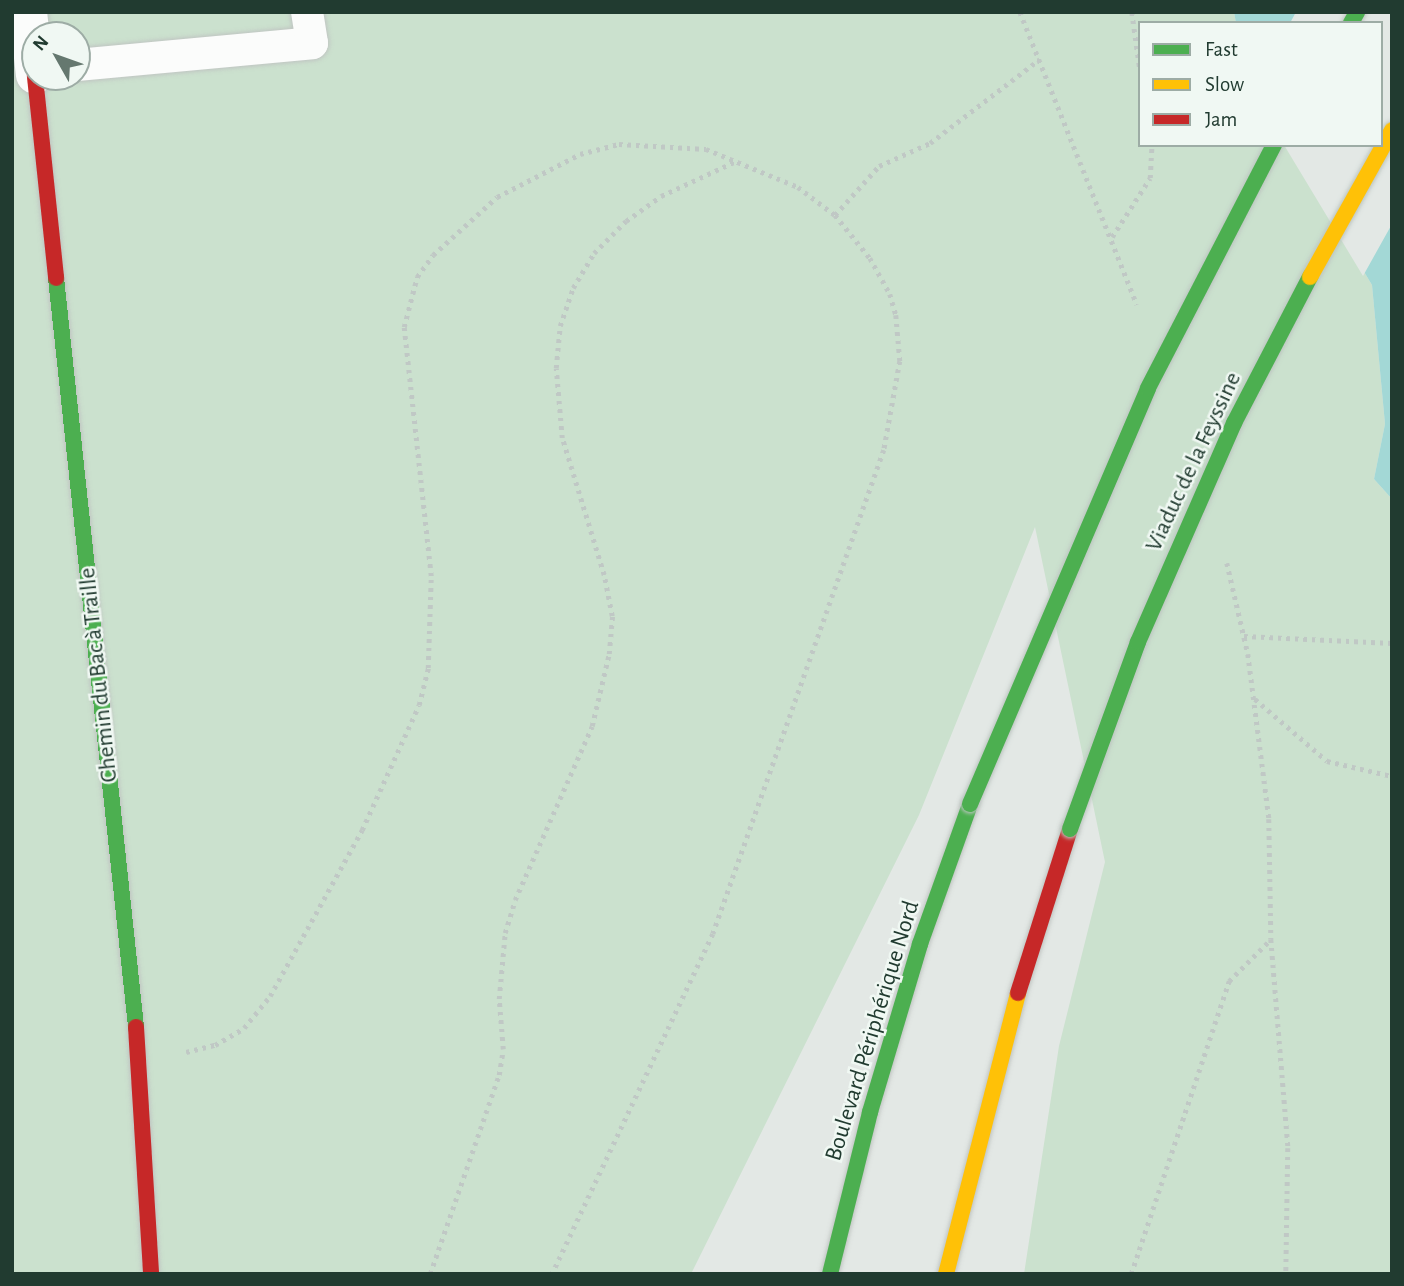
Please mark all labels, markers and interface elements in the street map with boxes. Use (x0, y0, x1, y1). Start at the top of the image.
north arrow (21, 21, 91, 91)
legend (1138, 21, 1383, 147)
text: N (30, 32, 53, 55)
text: Fast (1205, 39, 1238, 60)
text: Slow (1205, 74, 1244, 95)
text: Jam (1205, 109, 1237, 130)
street label: Viaduc de la Feyssine (1140, 368, 1248, 556)
street label: Chemin du Bac à Traille (73, 566, 125, 784)
street label: Boulevard Périphérique Nord (820, 897, 926, 1165)

